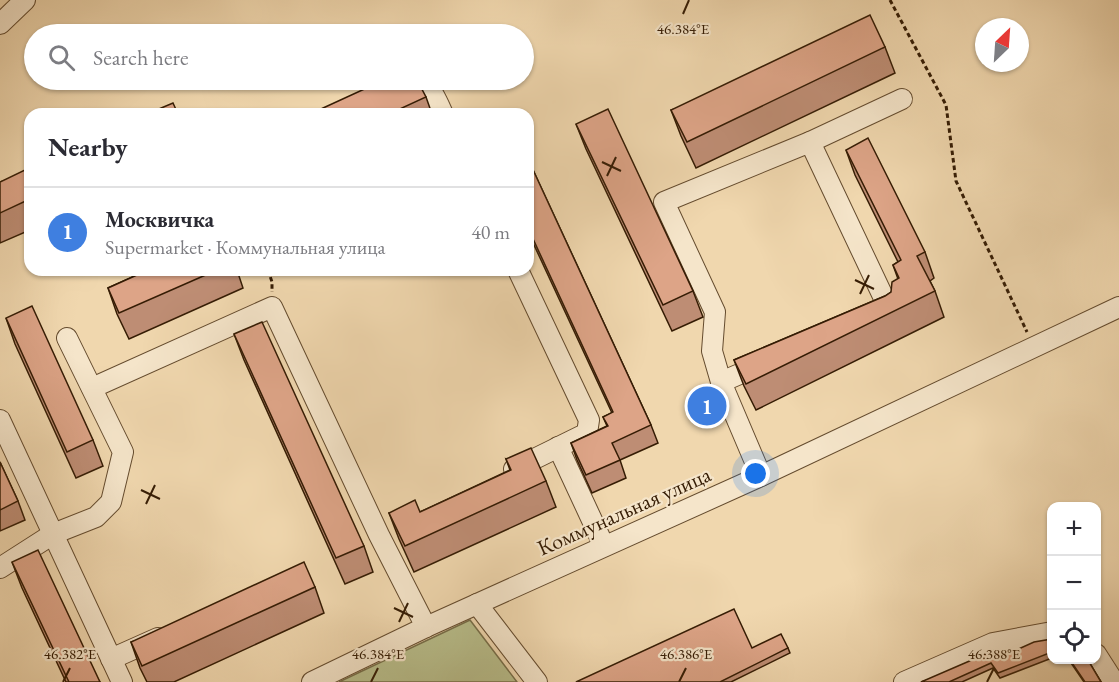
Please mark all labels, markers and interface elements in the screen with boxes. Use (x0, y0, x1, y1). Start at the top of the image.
north arrow (975, 18, 1029, 72)
text: 46.384°E (657, 19, 710, 38)
search box (24, 24, 534, 90)
icon: search (45, 41, 78, 74)
text: Search here (93, 43, 188, 72)
text: Nearby (48, 130, 128, 164)
text: Москвичка (105, 205, 214, 234)
text: 1 (62, 219, 73, 245)
text: 40 m (471, 219, 510, 245)
text: Supermarket · Коммунальная улица (105, 234, 386, 260)
pin: 1 (688, 384, 726, 428)
your location (741, 459, 770, 488)
street label: Коммунальная улица (533, 460, 716, 562)
map controls (1047, 502, 1101, 664)
button: + (1047, 502, 1101, 556)
button: − (1047, 556, 1101, 610)
button: locate (1047, 610, 1101, 664)
text: 46.382°E (44, 644, 97, 663)
text: 46.384°E (352, 644, 405, 663)
text: 46.386°E (660, 644, 713, 663)
text: 46.388°E (968, 644, 1021, 663)

